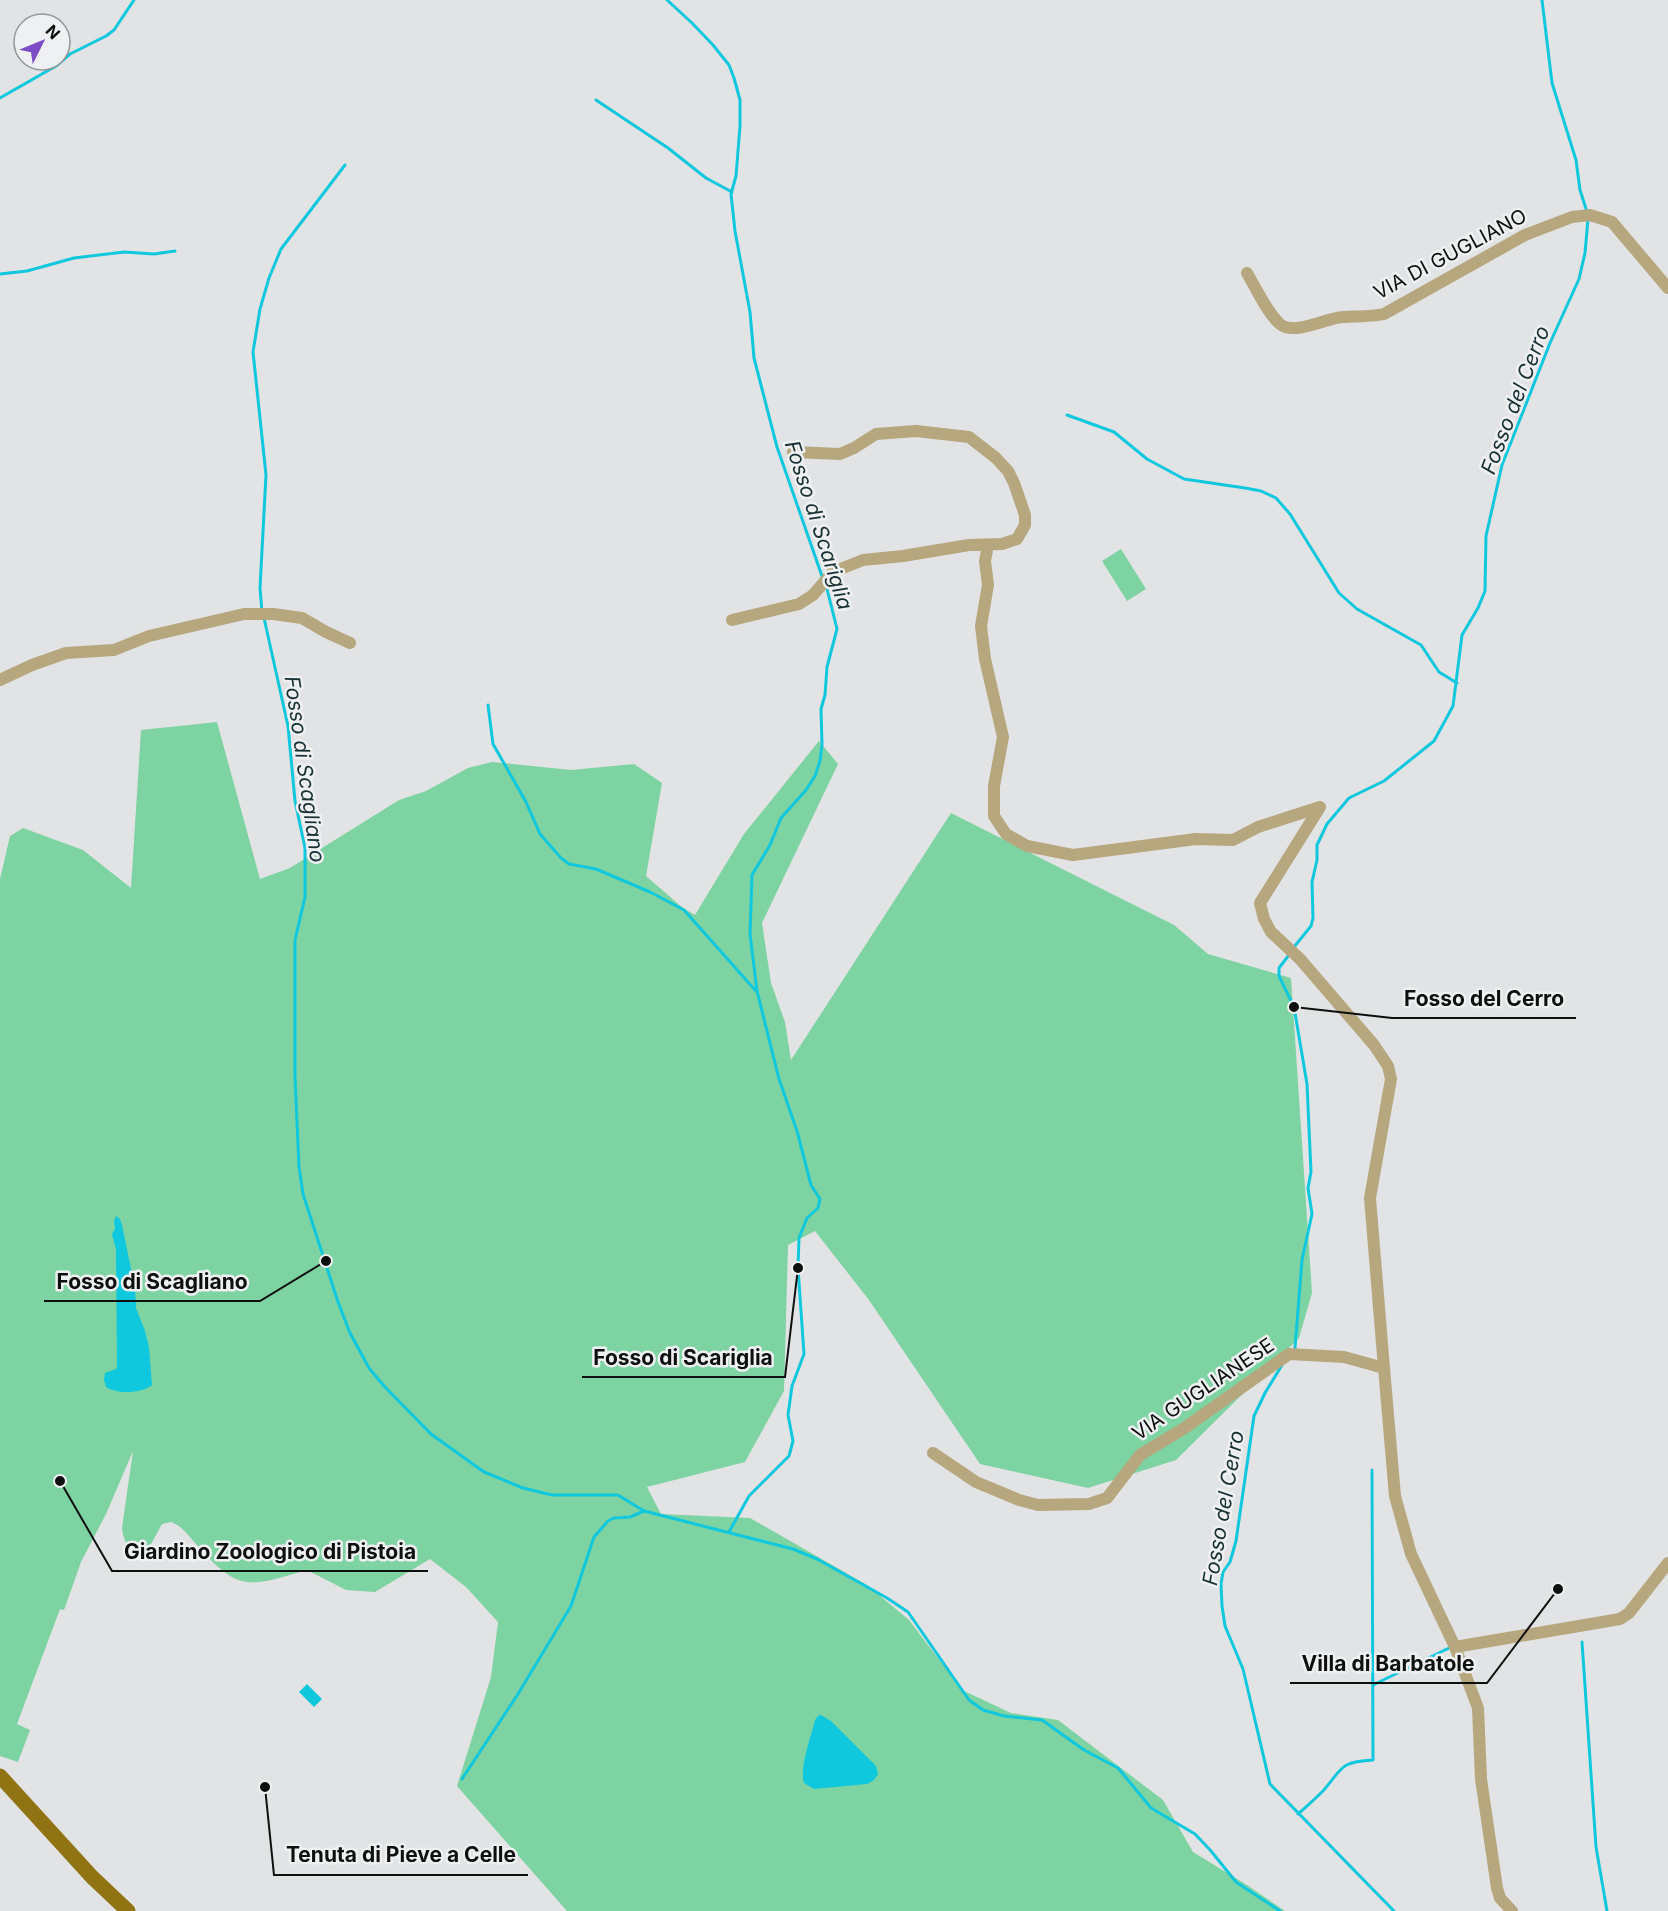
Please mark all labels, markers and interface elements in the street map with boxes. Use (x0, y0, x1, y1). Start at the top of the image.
north arrow (12, 12, 72, 72)
text: N (41, 20, 64, 43)
street label: VIA DI GUGLIANO (1369, 204, 1531, 304)
water label: Fosso del Cerro (1475, 322, 1555, 478)
water label: Fosso di Scariglia (780, 437, 858, 613)
water label: Fosso di Scagliano (280, 674, 330, 864)
callout: Fosso del Cerro (1392, 979, 1576, 1018)
text: Fosso del Cerro (1404, 986, 1564, 1011)
callout: Fosso di Scagliano (44, 1262, 260, 1301)
text: Fosso di Scagliano (56, 1269, 248, 1294)
street label: VIA GUGLIANESE (1128, 1333, 1278, 1445)
callout: Fosso di Scariglia (582, 1338, 785, 1377)
text: Fosso di Scariglia (593, 1345, 773, 1370)
water label: Fosso del Cerro (1197, 1429, 1249, 1587)
callout: Giardino Zoologico di Pistoia (112, 1532, 428, 1571)
text: Giardino Zoologico di Pistoia (124, 1539, 416, 1564)
callout: Villa di Barbatole (1290, 1644, 1487, 1683)
text: Villa di Barbatole (1302, 1651, 1474, 1676)
callout: Tenuta di Pieve a Celle (274, 1836, 528, 1875)
text: Tenuta di Pieve a Celle (286, 1842, 516, 1867)

